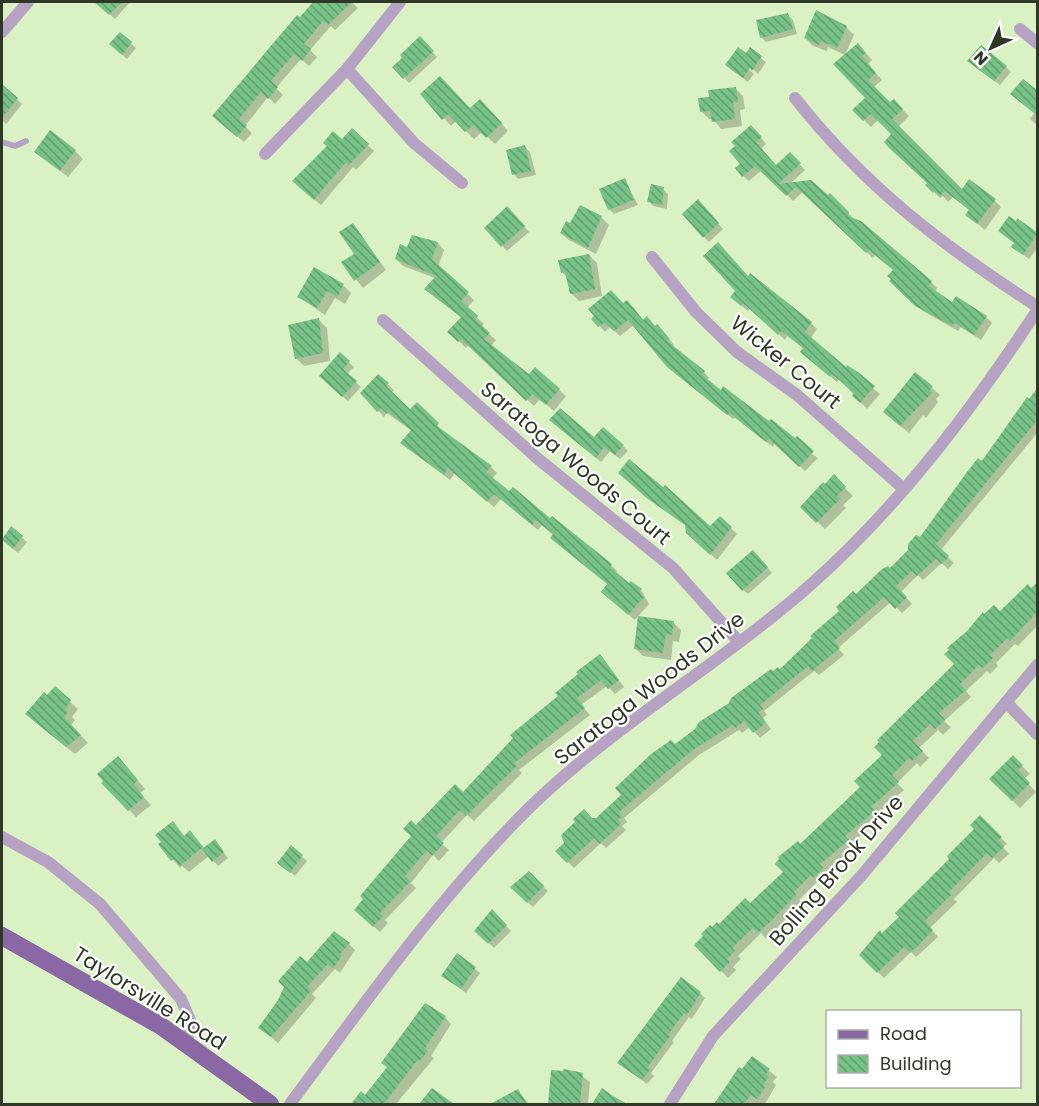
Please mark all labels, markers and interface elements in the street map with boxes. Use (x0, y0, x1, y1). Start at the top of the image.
north arrow (961, 18, 1021, 78)
text: N (968, 46, 993, 71)
street label: Wicker Court (725, 308, 847, 416)
street label: Saratoga Woods Court (475, 375, 677, 551)
street label: Saratoga Woods Drive (548, 604, 750, 772)
street label: Bolling Brook Drive (762, 788, 910, 952)
street label: Taylorsville Road (68, 939, 232, 1057)
legend (826, 1010, 1021, 1088)
text: Road (880, 1021, 927, 1046)
text: Building (880, 1051, 952, 1076)

